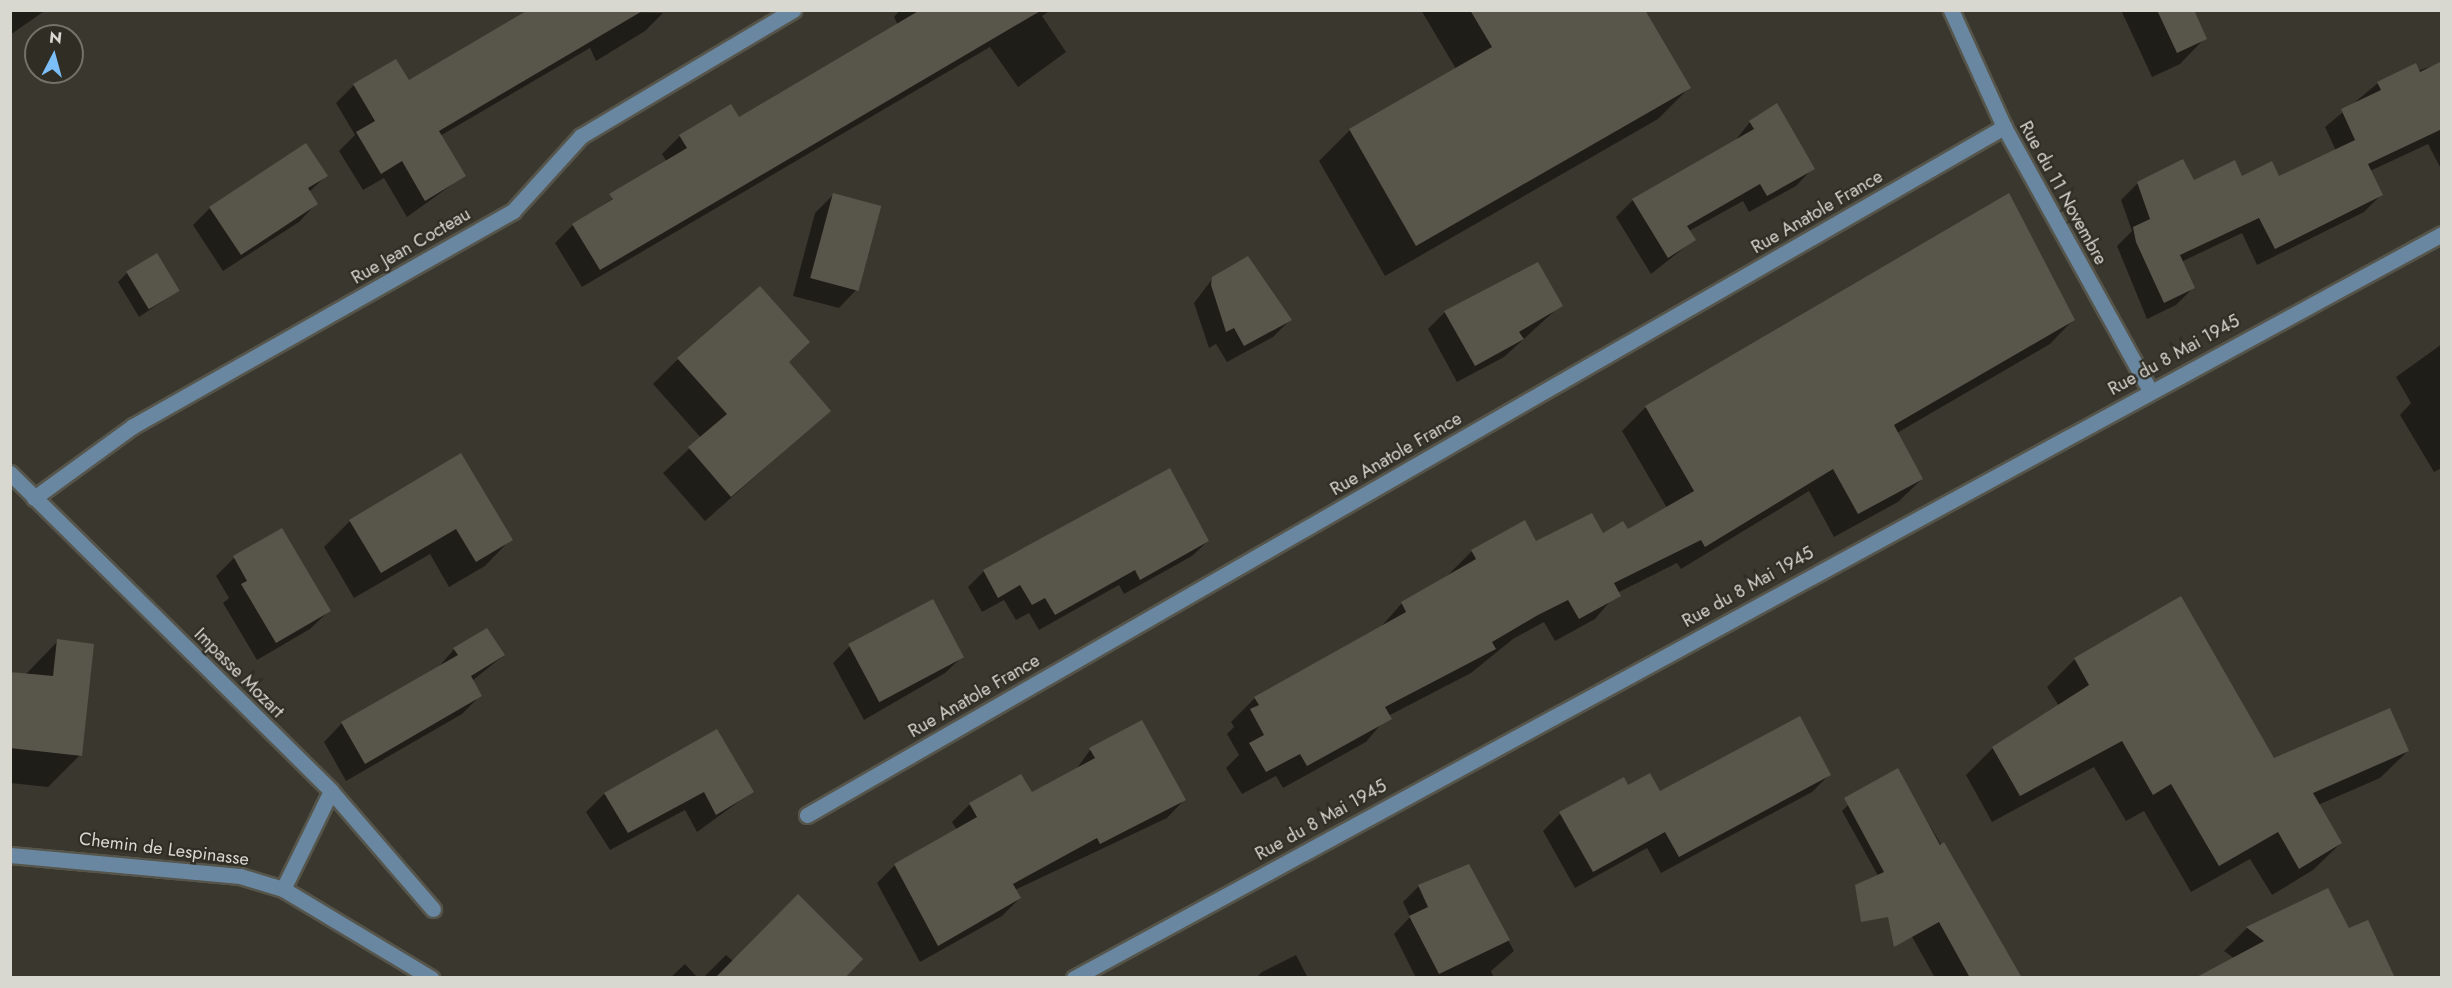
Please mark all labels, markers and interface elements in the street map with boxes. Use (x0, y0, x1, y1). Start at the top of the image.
north arrow (24, 24, 84, 84)
text: N (48, 25, 63, 50)
street label: Rue du 11 Novembre (2015, 117, 2111, 269)
street label: Rue Anatole France (1748, 166, 1886, 258)
street label: Rue Jean Cocteau (348, 203, 474, 289)
street label: Rue du 8 Mai 1945 (2104, 310, 2244, 400)
street label: Rue Anatole France (1327, 408, 1465, 500)
street label: Rue du 8 Mai 1945 (1678, 542, 1818, 632)
street label: Impasse Mozart (190, 624, 288, 722)
street label: Rue Anatole France (905, 650, 1043, 742)
street label: Rue du 8 Mai 1945 (1251, 775, 1391, 865)
street label: Chemin de Lespinasse (78, 828, 250, 870)

